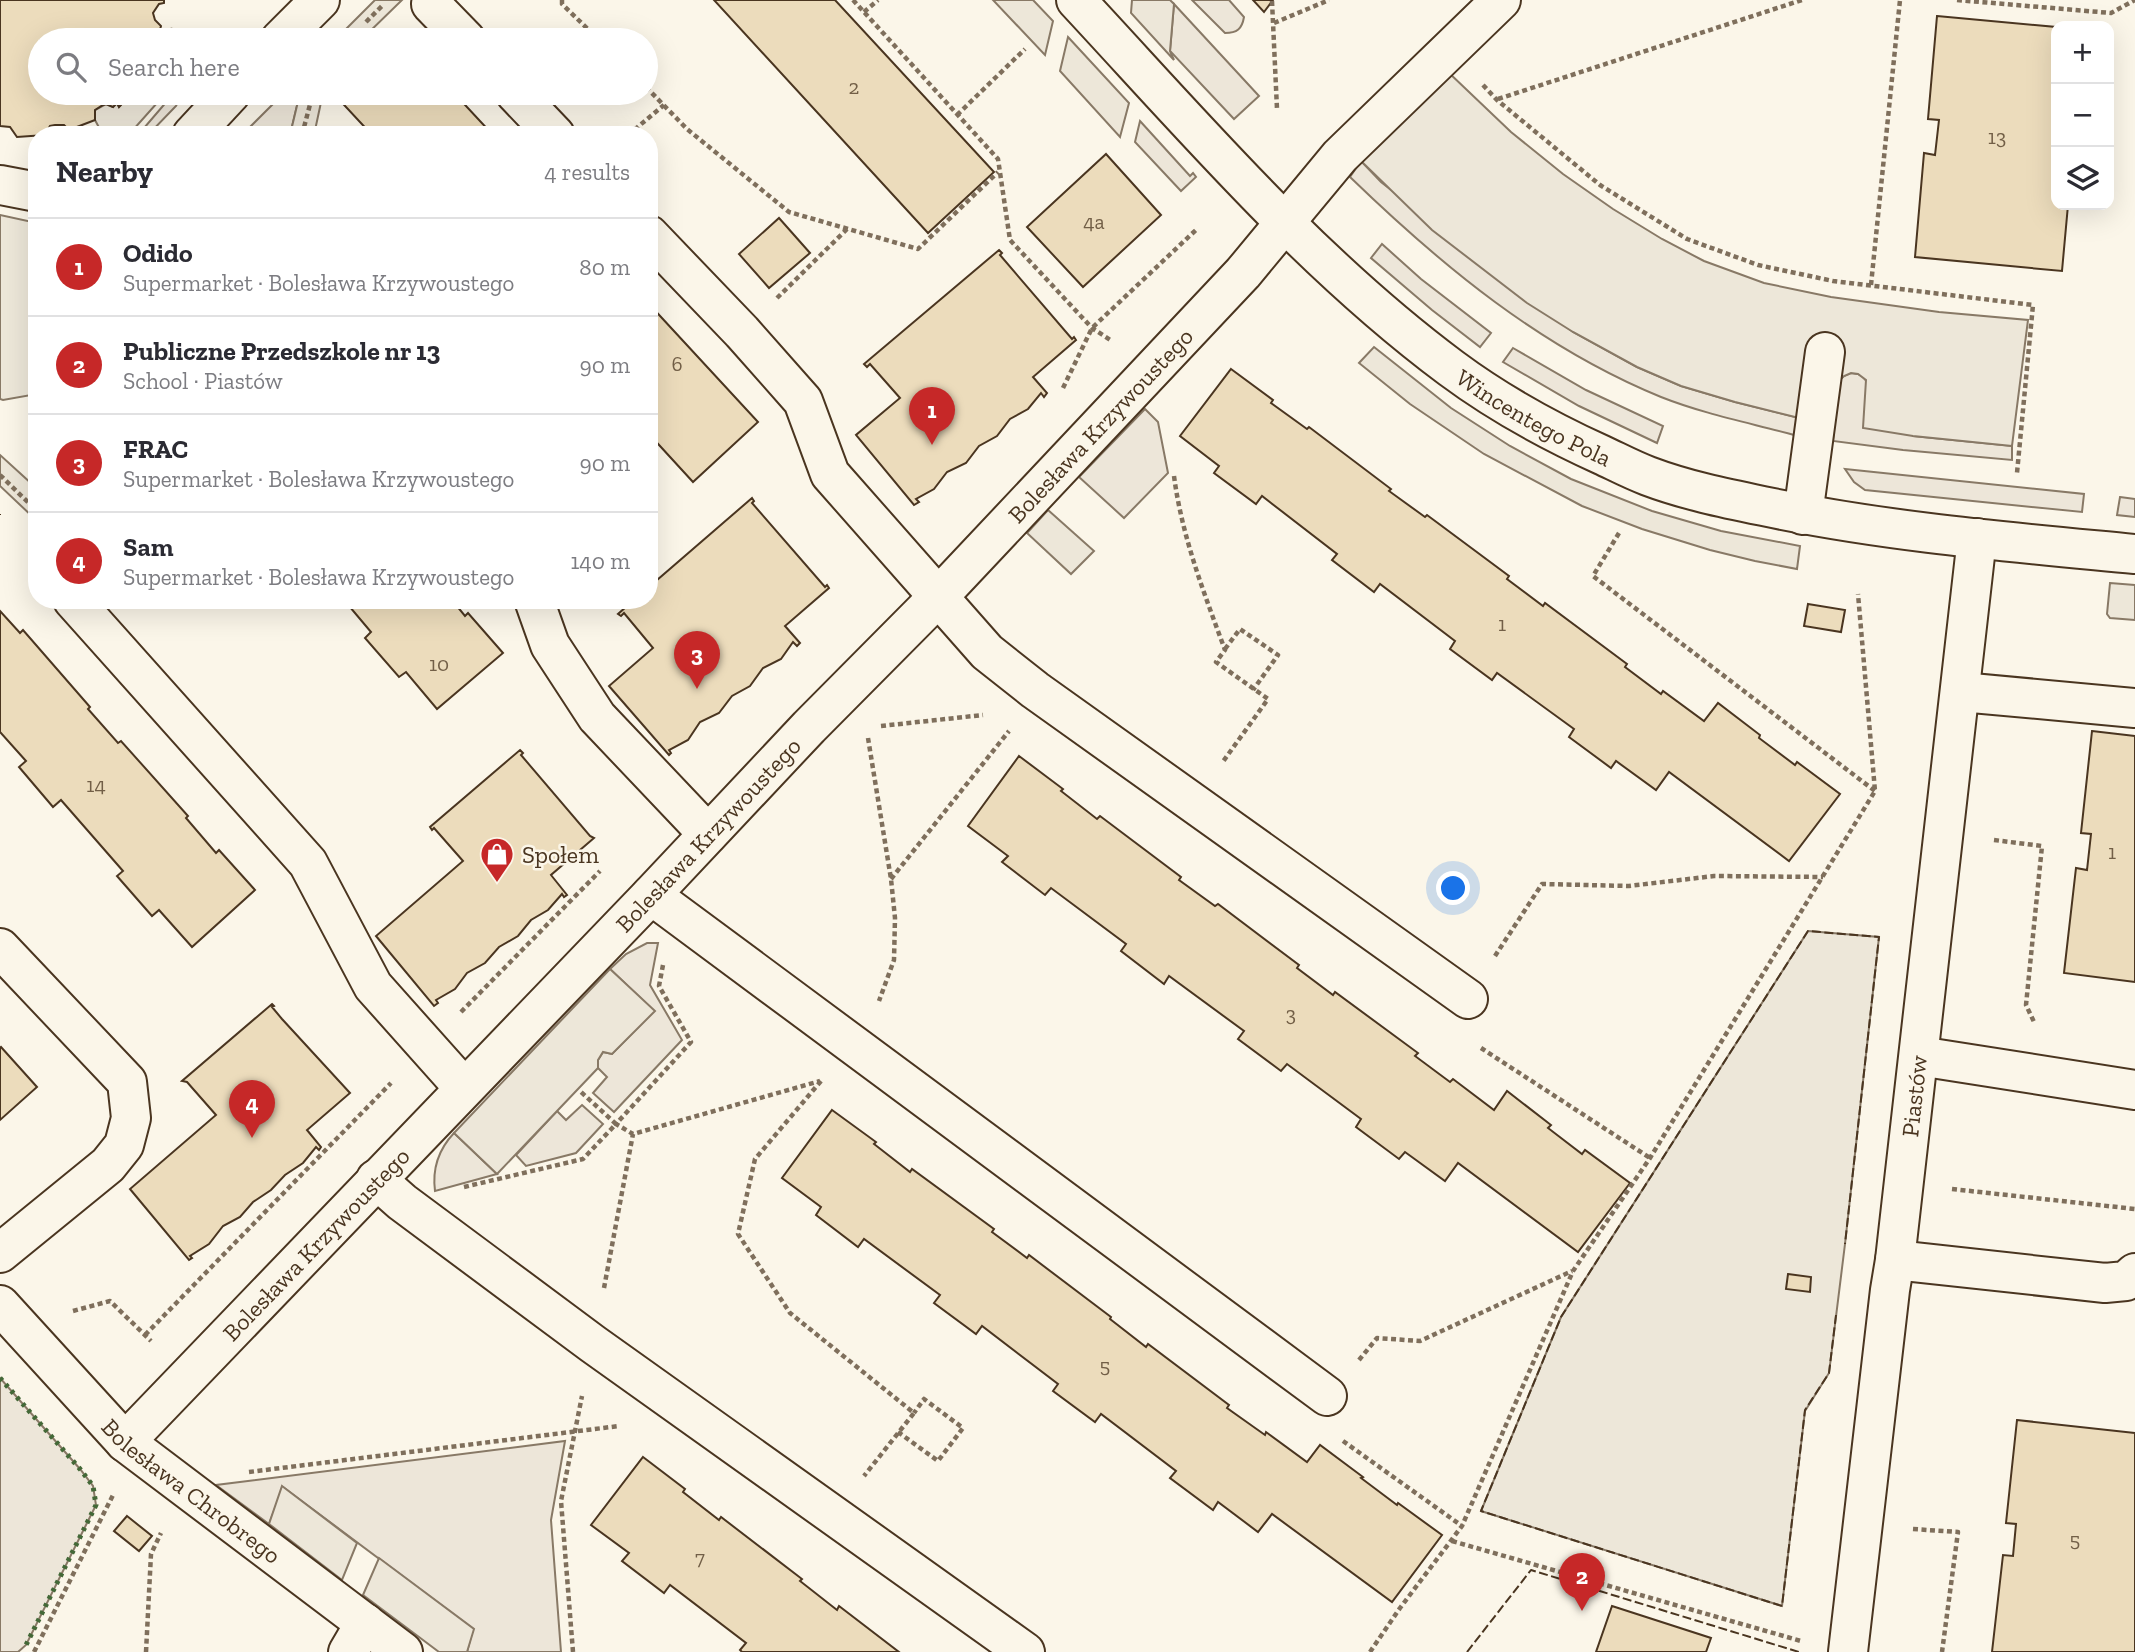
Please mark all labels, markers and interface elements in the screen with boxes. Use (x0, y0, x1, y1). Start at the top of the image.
map controls (2051, 21, 2114, 210)
button: + (2051, 21, 2114, 84)
search box (28, 28, 658, 105)
icon: search (52, 48, 90, 86)
text: Search here (108, 51, 240, 83)
house number: 2 (849, 74, 859, 99)
button: − (2051, 84, 2114, 147)
house number: 13 (1988, 124, 2006, 149)
button: layers (2051, 147, 2114, 210)
text: Nearby (56, 154, 153, 190)
text: 4 results (544, 158, 630, 186)
house number: 4a (1083, 209, 1105, 234)
text: Odido (123, 237, 193, 269)
text: 1 (74, 253, 84, 281)
text: 80 m (579, 253, 630, 281)
text: Supermarket · Bolesława Krzywoustego (123, 269, 514, 297)
street label: Bolesława Krzywoustego (1001, 321, 1199, 528)
text: Publiczne Przedszkole nr 13 (123, 335, 440, 367)
text: 2 (73, 351, 85, 379)
text: 90 m (579, 351, 630, 379)
house number: 6 (671, 351, 683, 376)
street label: Wincentego Pola (1451, 362, 1617, 472)
text: School · Piastów (123, 367, 283, 395)
pin: 1 (909, 387, 955, 445)
text: FRAC (123, 433, 188, 465)
text: 3 (73, 449, 85, 477)
text: 90 m (579, 449, 630, 477)
text: Supermarket · Bolesława Krzywoustego (123, 465, 514, 493)
text: Sam (123, 531, 173, 563)
text: 4 (72, 547, 86, 575)
text: 140 m (570, 547, 630, 575)
text: Supermarket · Bolesława Krzywoustego (123, 563, 514, 591)
house number: 1 (1498, 611, 1506, 636)
pin: 3 (674, 631, 720, 689)
house number: 10 (429, 651, 449, 676)
street label: Bolesława Krzywoustego (609, 731, 807, 938)
house number: 14 (86, 772, 106, 797)
shop icon: Społem (478, 835, 516, 884)
house number: 1 (2108, 839, 2116, 864)
place label: Społem (522, 840, 599, 869)
your location (1436, 871, 1470, 905)
house number: 3 (1286, 1001, 1296, 1026)
street label: Piastów (1895, 1053, 1933, 1138)
pin: 4 (229, 1080, 275, 1138)
street label: Bolesława Krzywoustego (216, 1141, 415, 1346)
house number: 5 (1100, 1353, 1110, 1378)
street label: Bolesława Chrobrego (96, 1412, 287, 1569)
house number: 5 (2070, 1527, 2080, 1552)
house number: 7 (695, 1545, 705, 1570)
pin: 2 (1559, 1553, 1605, 1611)

